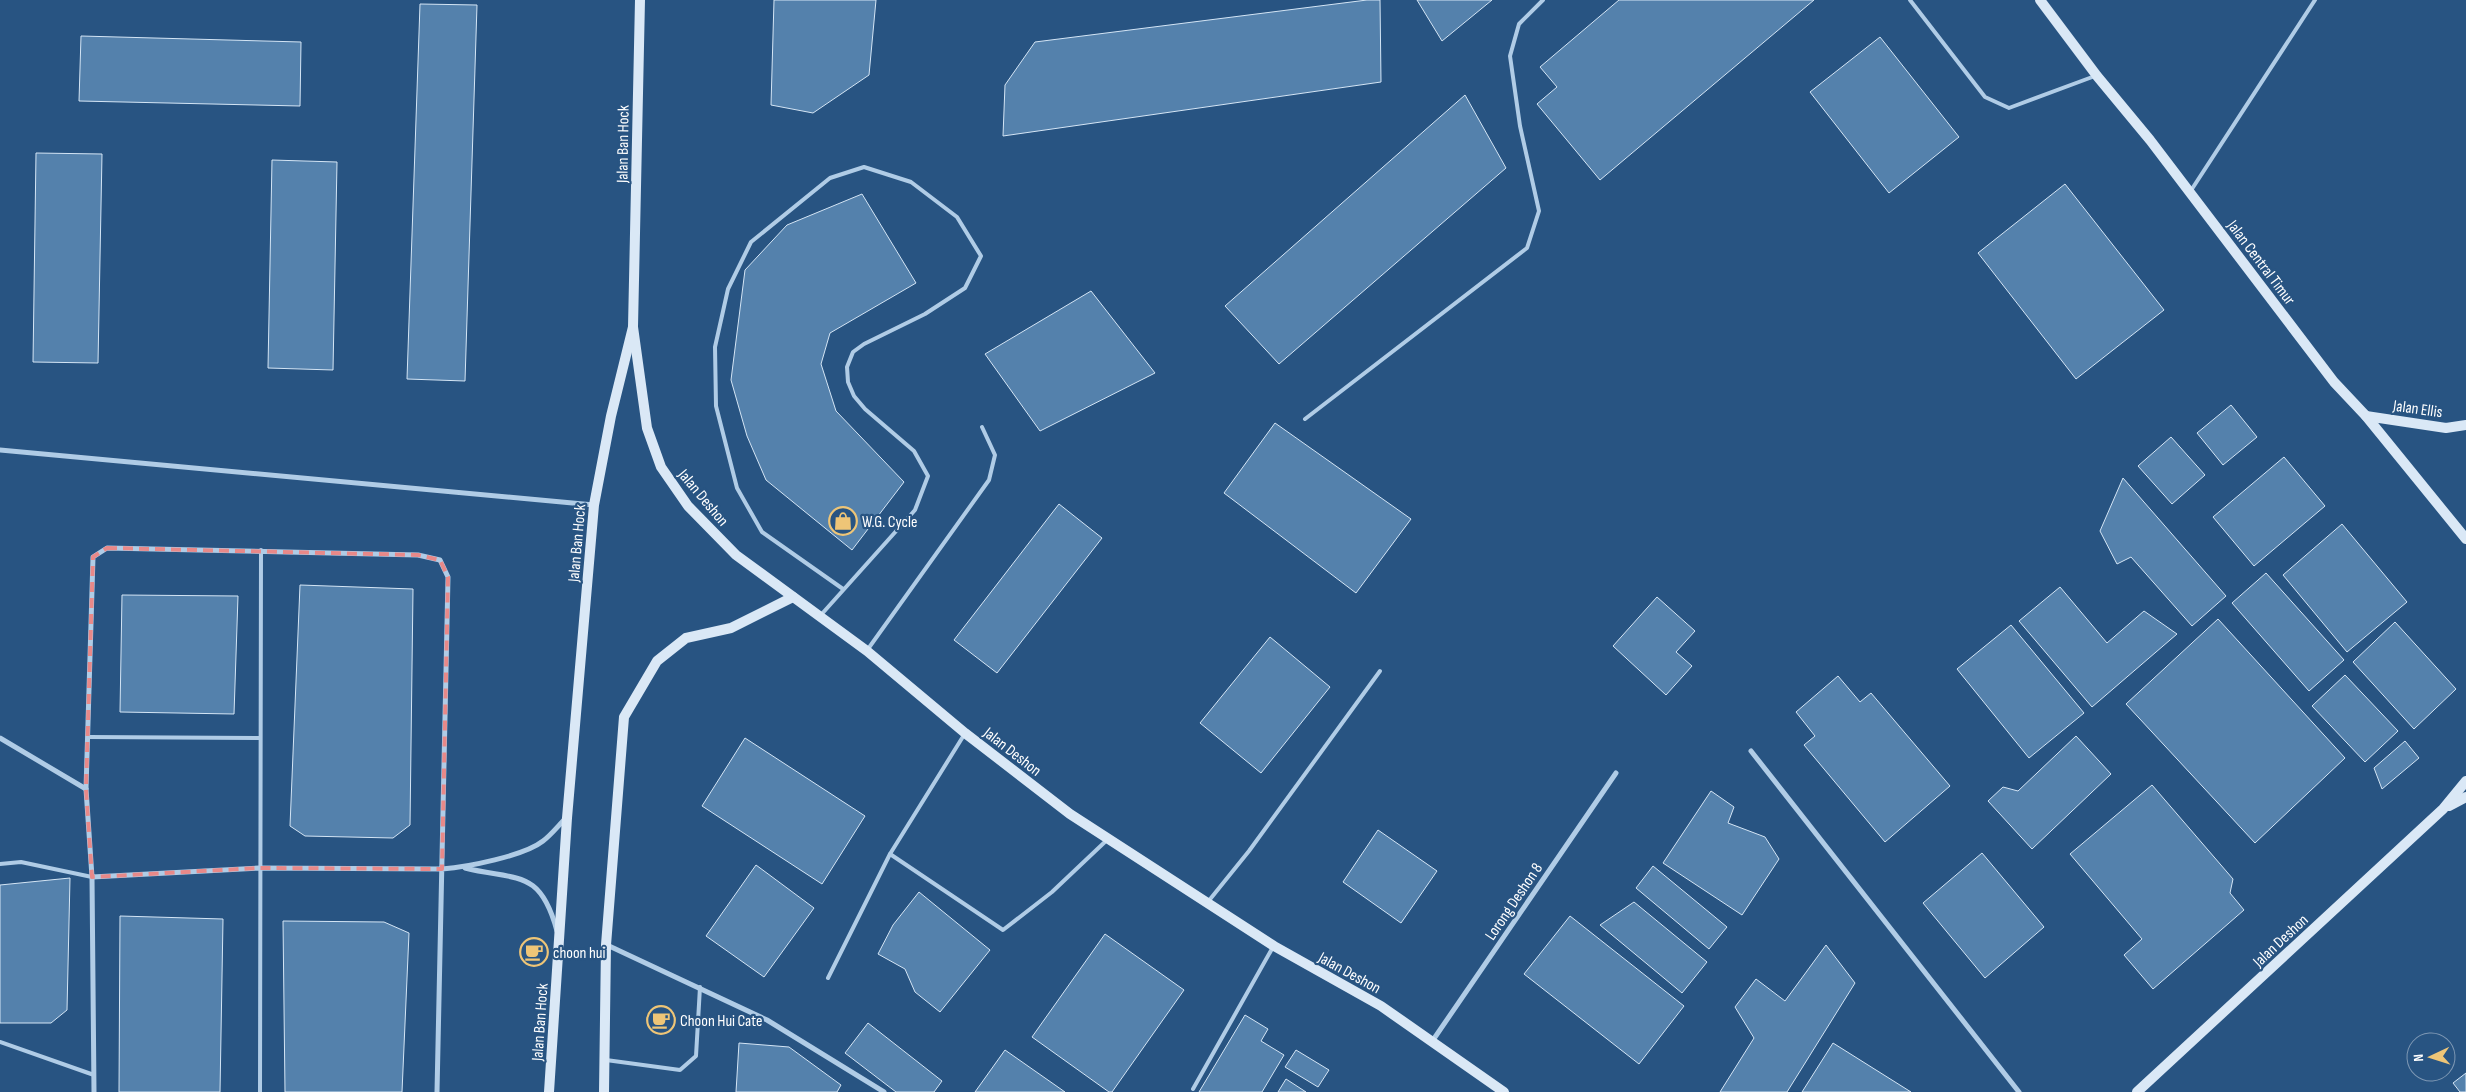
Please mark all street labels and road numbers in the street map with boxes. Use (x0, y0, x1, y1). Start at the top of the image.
street label: Jalan Ban Hock (613, 105, 634, 184)
street label: Jalan Central Timur (2222, 216, 2299, 309)
street label: Jalan Ellis (2391, 396, 2444, 422)
street label: Jalan Deshon (673, 465, 732, 530)
street label: Jalan Ban Hock (565, 503, 590, 584)
street label: Jalan Deshon (979, 723, 1045, 781)
street label: Lorong Deshon 8 (1481, 860, 1547, 944)
street label: Jalan Deshon (2249, 911, 2312, 972)
street label: Jalan Deshon (1314, 948, 1384, 998)
street label: Jalan Ban Hock (528, 983, 553, 1063)

